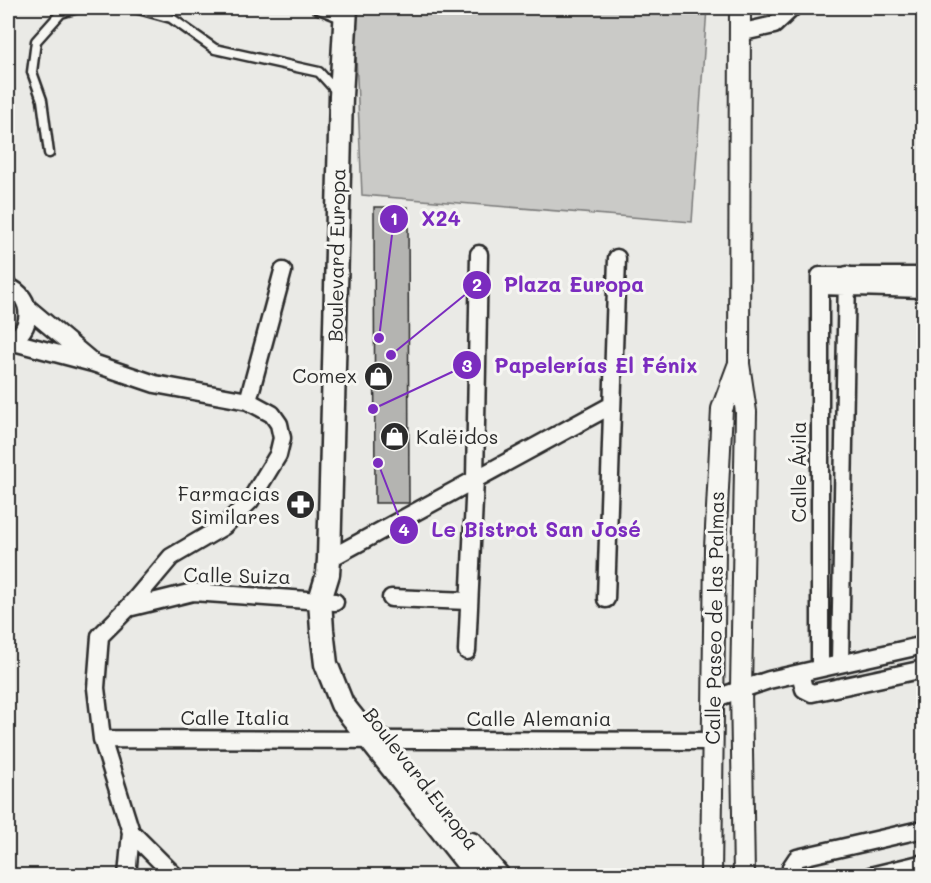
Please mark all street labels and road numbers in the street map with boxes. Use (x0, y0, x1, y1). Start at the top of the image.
street label: Boulevard Europa (321, 168, 351, 342)
street label: Calle Ávila (785, 421, 811, 523)
street label: Calle Paseo de las Palmas (699, 491, 729, 745)
street label: Calle Suiza (183, 561, 291, 589)
street label: Boulevard Europa (358, 702, 486, 855)
street label: Calle Italia (180, 704, 290, 730)
street label: Calle Alemania (467, 705, 611, 731)

